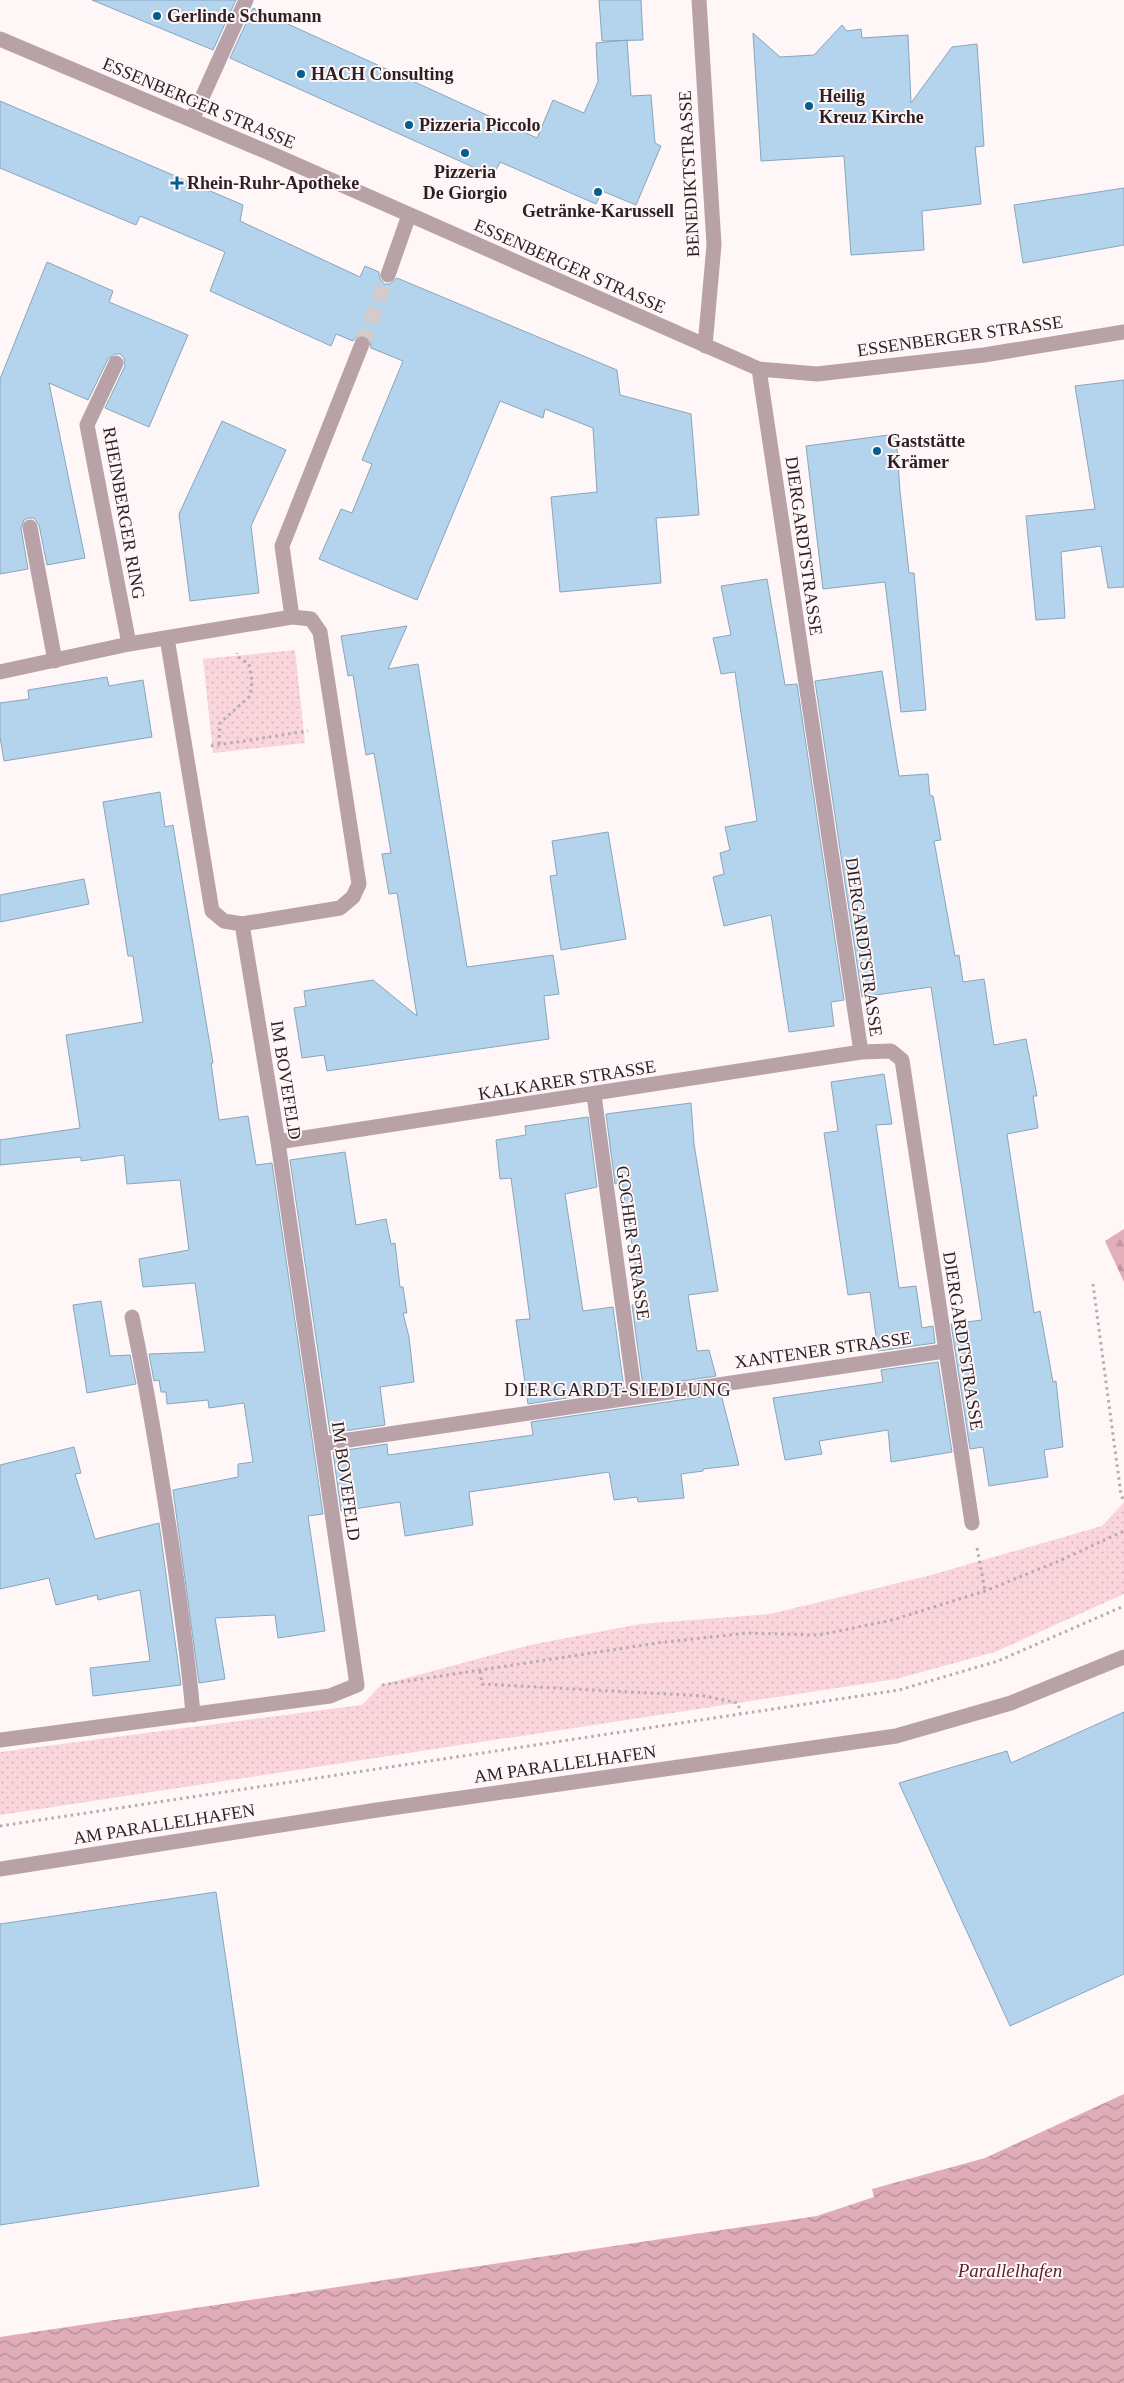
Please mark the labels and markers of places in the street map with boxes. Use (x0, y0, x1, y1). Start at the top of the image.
place label: Gerlinde Schumann (167, 6, 322, 26)
marker: Gerlinde Schumann (151, 10, 163, 22)
place label: HACH Consulting (311, 64, 454, 84)
marker: HACH Consulting (295, 68, 307, 80)
place label: Heilig Kreuz Kirche (819, 86, 924, 127)
marker: Heilig Kreuz Kirche (803, 100, 815, 112)
place label: Pizzeria Piccolo (419, 115, 540, 135)
marker: Pizzeria Piccolo (403, 119, 415, 131)
marker: Pizzeria De Giorgio (459, 147, 471, 159)
place label: Pizzeria De Giorgio (423, 162, 507, 203)
place label: Rhein-Ruhr-Apotheke (187, 173, 359, 193)
marker: Rhein-Ruhr-Apotheke (171, 177, 183, 189)
marker: Getränke-Karussell (592, 186, 604, 198)
place label: Getränke-Karussell (522, 201, 674, 221)
place label: Gaststätte Krämer (887, 431, 965, 472)
marker: Gaststätte Krämer (871, 445, 883, 457)

